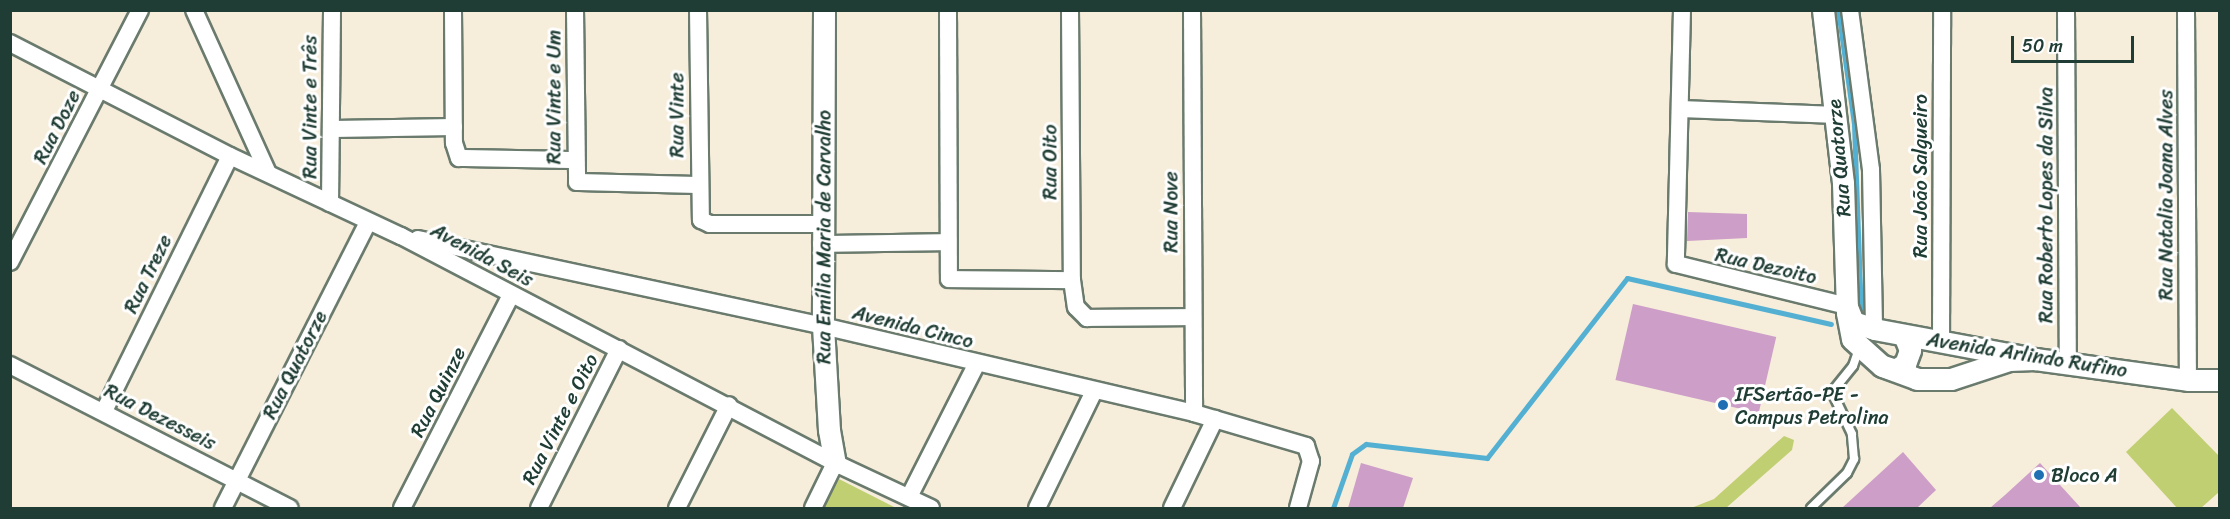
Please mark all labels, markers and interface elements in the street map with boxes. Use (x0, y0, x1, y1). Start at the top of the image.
scale bar (2014, 24, 2137, 62)
street label: Rua Vinte e Um (542, 30, 566, 164)
text: 50 m (2022, 30, 2063, 62)
street label: Rua Vinte e Três (298, 36, 322, 178)
street label: Rua Vinte (665, 72, 689, 158)
street label: Rua Doze (28, 86, 86, 168)
street label: Rua Roberto Lopes da Silva (2034, 87, 2058, 323)
street label: Rua Natalia Joana Alves (2154, 90, 2178, 300)
street label: Rua João Salgueiro (1908, 93, 1932, 259)
street label: Rua Quatorze (1822, 98, 1856, 218)
street label: Rua Emília Maria de Carvalho (812, 110, 836, 364)
street label: Rua Oito (1038, 124, 1062, 200)
street label: Rua Nove (1159, 171, 1183, 253)
street label: Avenida Seis (427, 218, 537, 292)
street label: Rua Treze (118, 230, 178, 318)
street label: Rua Dezoito (1712, 243, 1820, 289)
street label: Avenida Cinco (850, 300, 976, 354)
street label: Rua Quatorze (257, 307, 333, 423)
street label: Avenida Arlindo Rufino (1925, 327, 2129, 383)
street label: Rua Quinze (405, 343, 471, 441)
street label: Rua Vinte e Oito (517, 350, 603, 488)
street label: Rua Dezesseis (100, 379, 220, 455)
place label: IFSertão-PE - Campus Petrolina (1735, 382, 1889, 429)
marker: IFSertão-PE - Campus Petrolina (1716, 398, 1730, 412)
place label: Bloco A (2051, 463, 2118, 487)
marker: Bloco A (2032, 468, 2046, 482)

